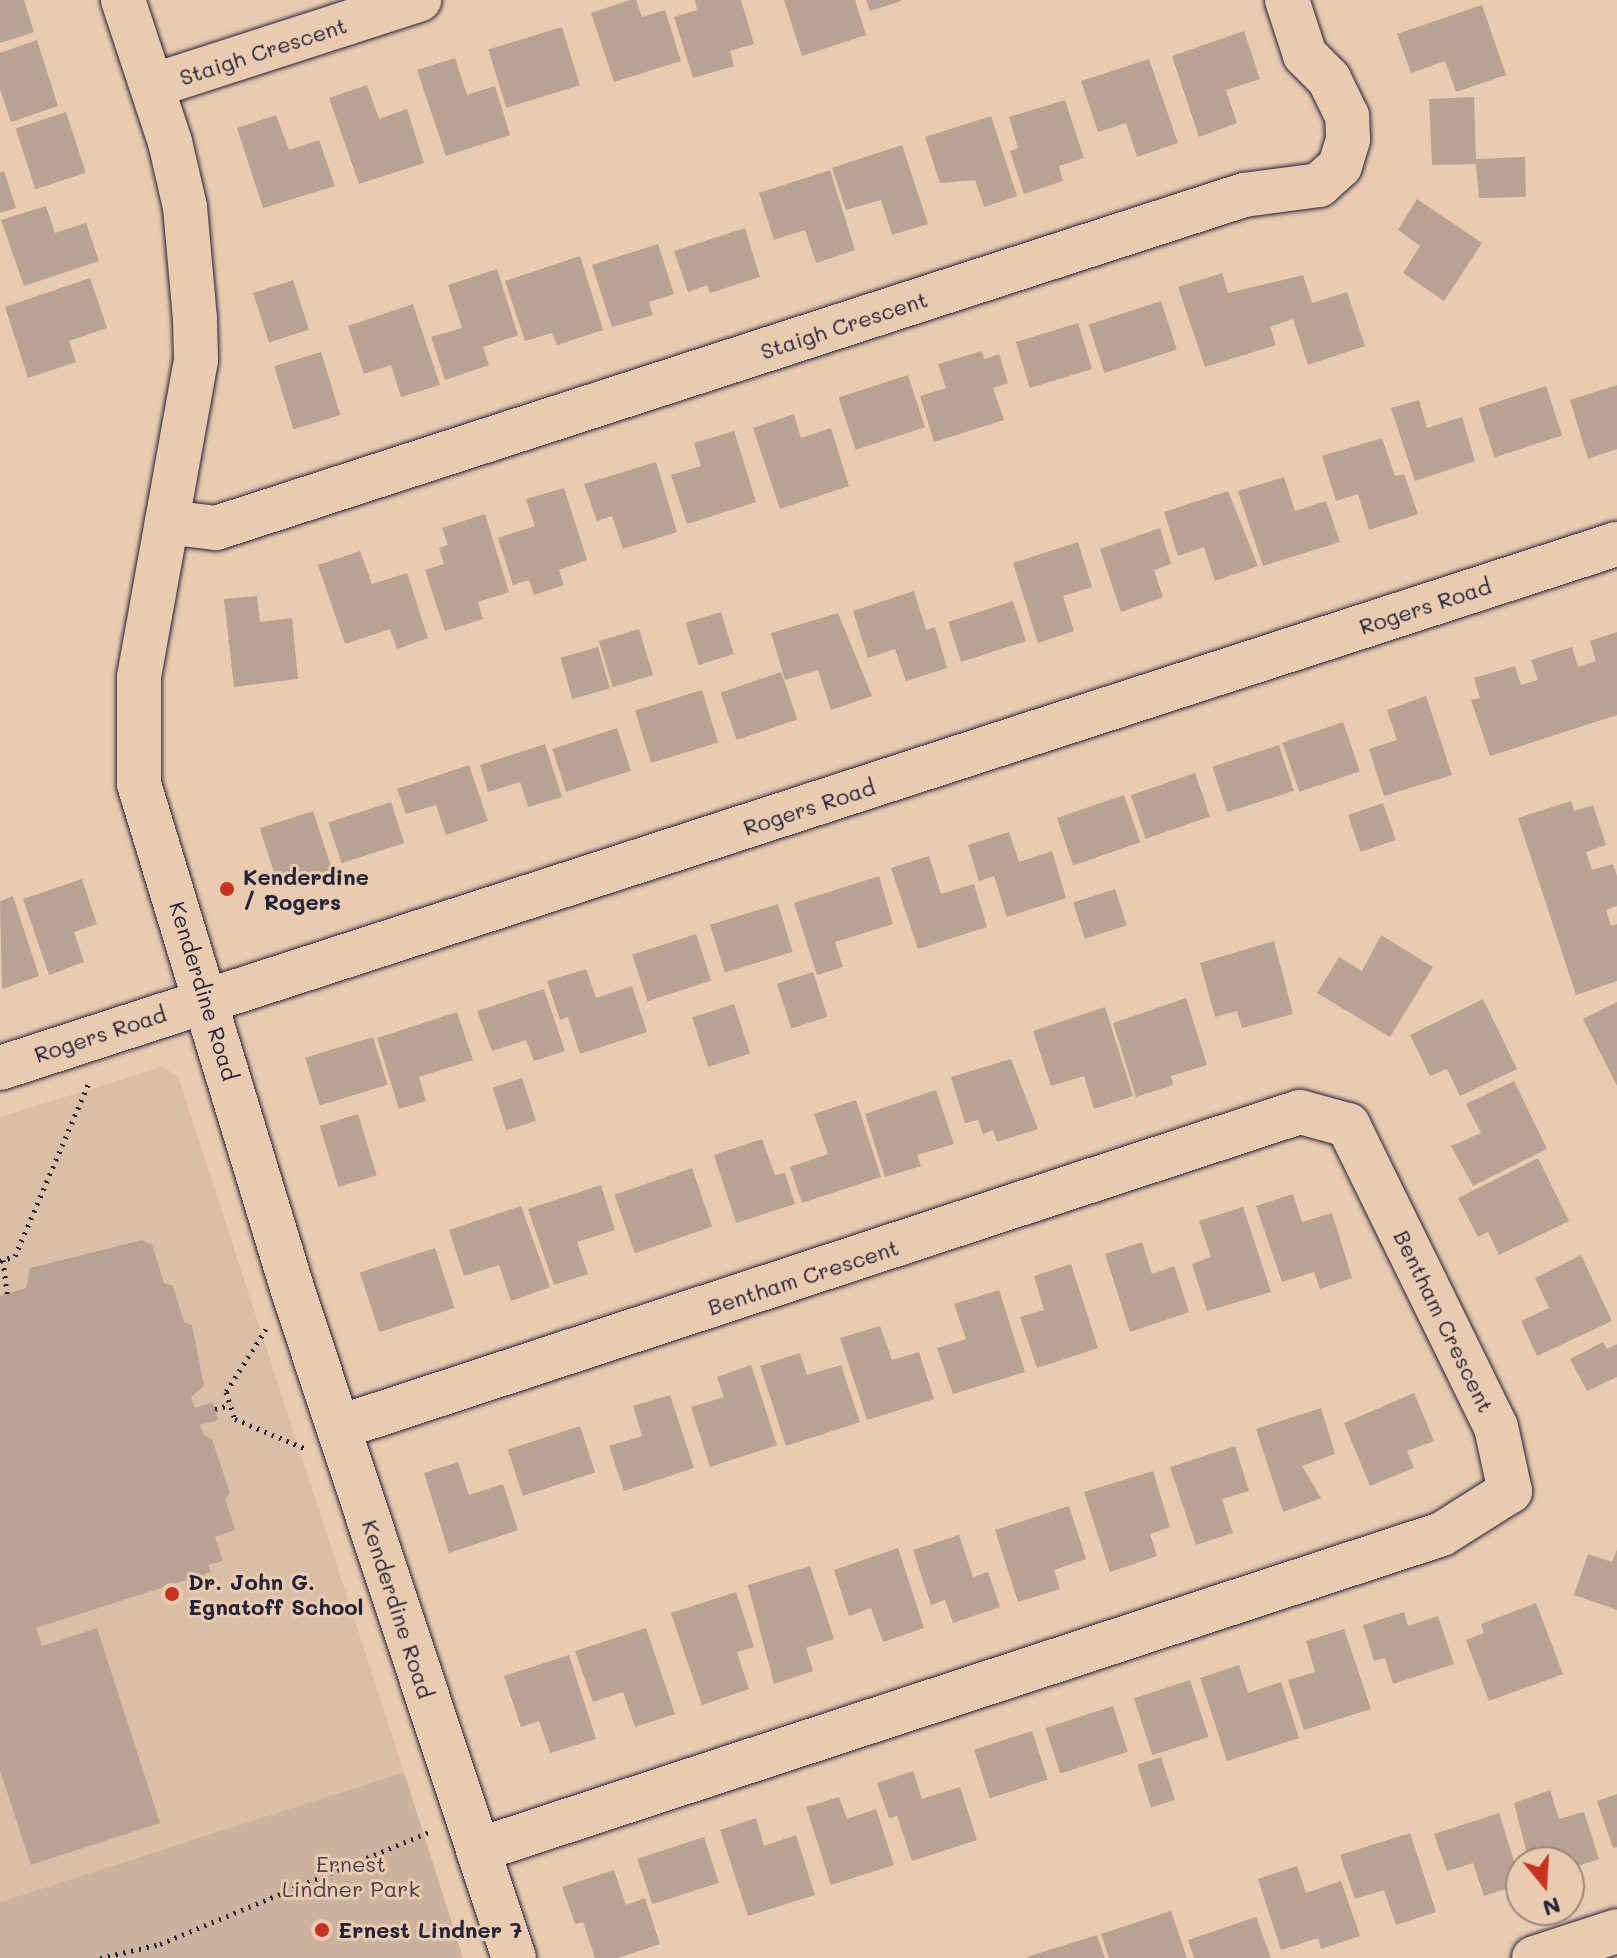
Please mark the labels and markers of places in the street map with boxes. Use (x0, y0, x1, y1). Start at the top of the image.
place label: Kenderdine / Rogers (243, 863, 369, 914)
marker: Kenderdine / Rogers (218, 880, 236, 898)
place label: Dr. John G. Egnatoff School (188, 1568, 364, 1620)
marker: Dr. John G. Egnatoff School (163, 1585, 181, 1603)
place label: Ernest Lindner 7 (338, 1917, 522, 1943)
marker: Ernest Lindner 7 (313, 1921, 331, 1939)

